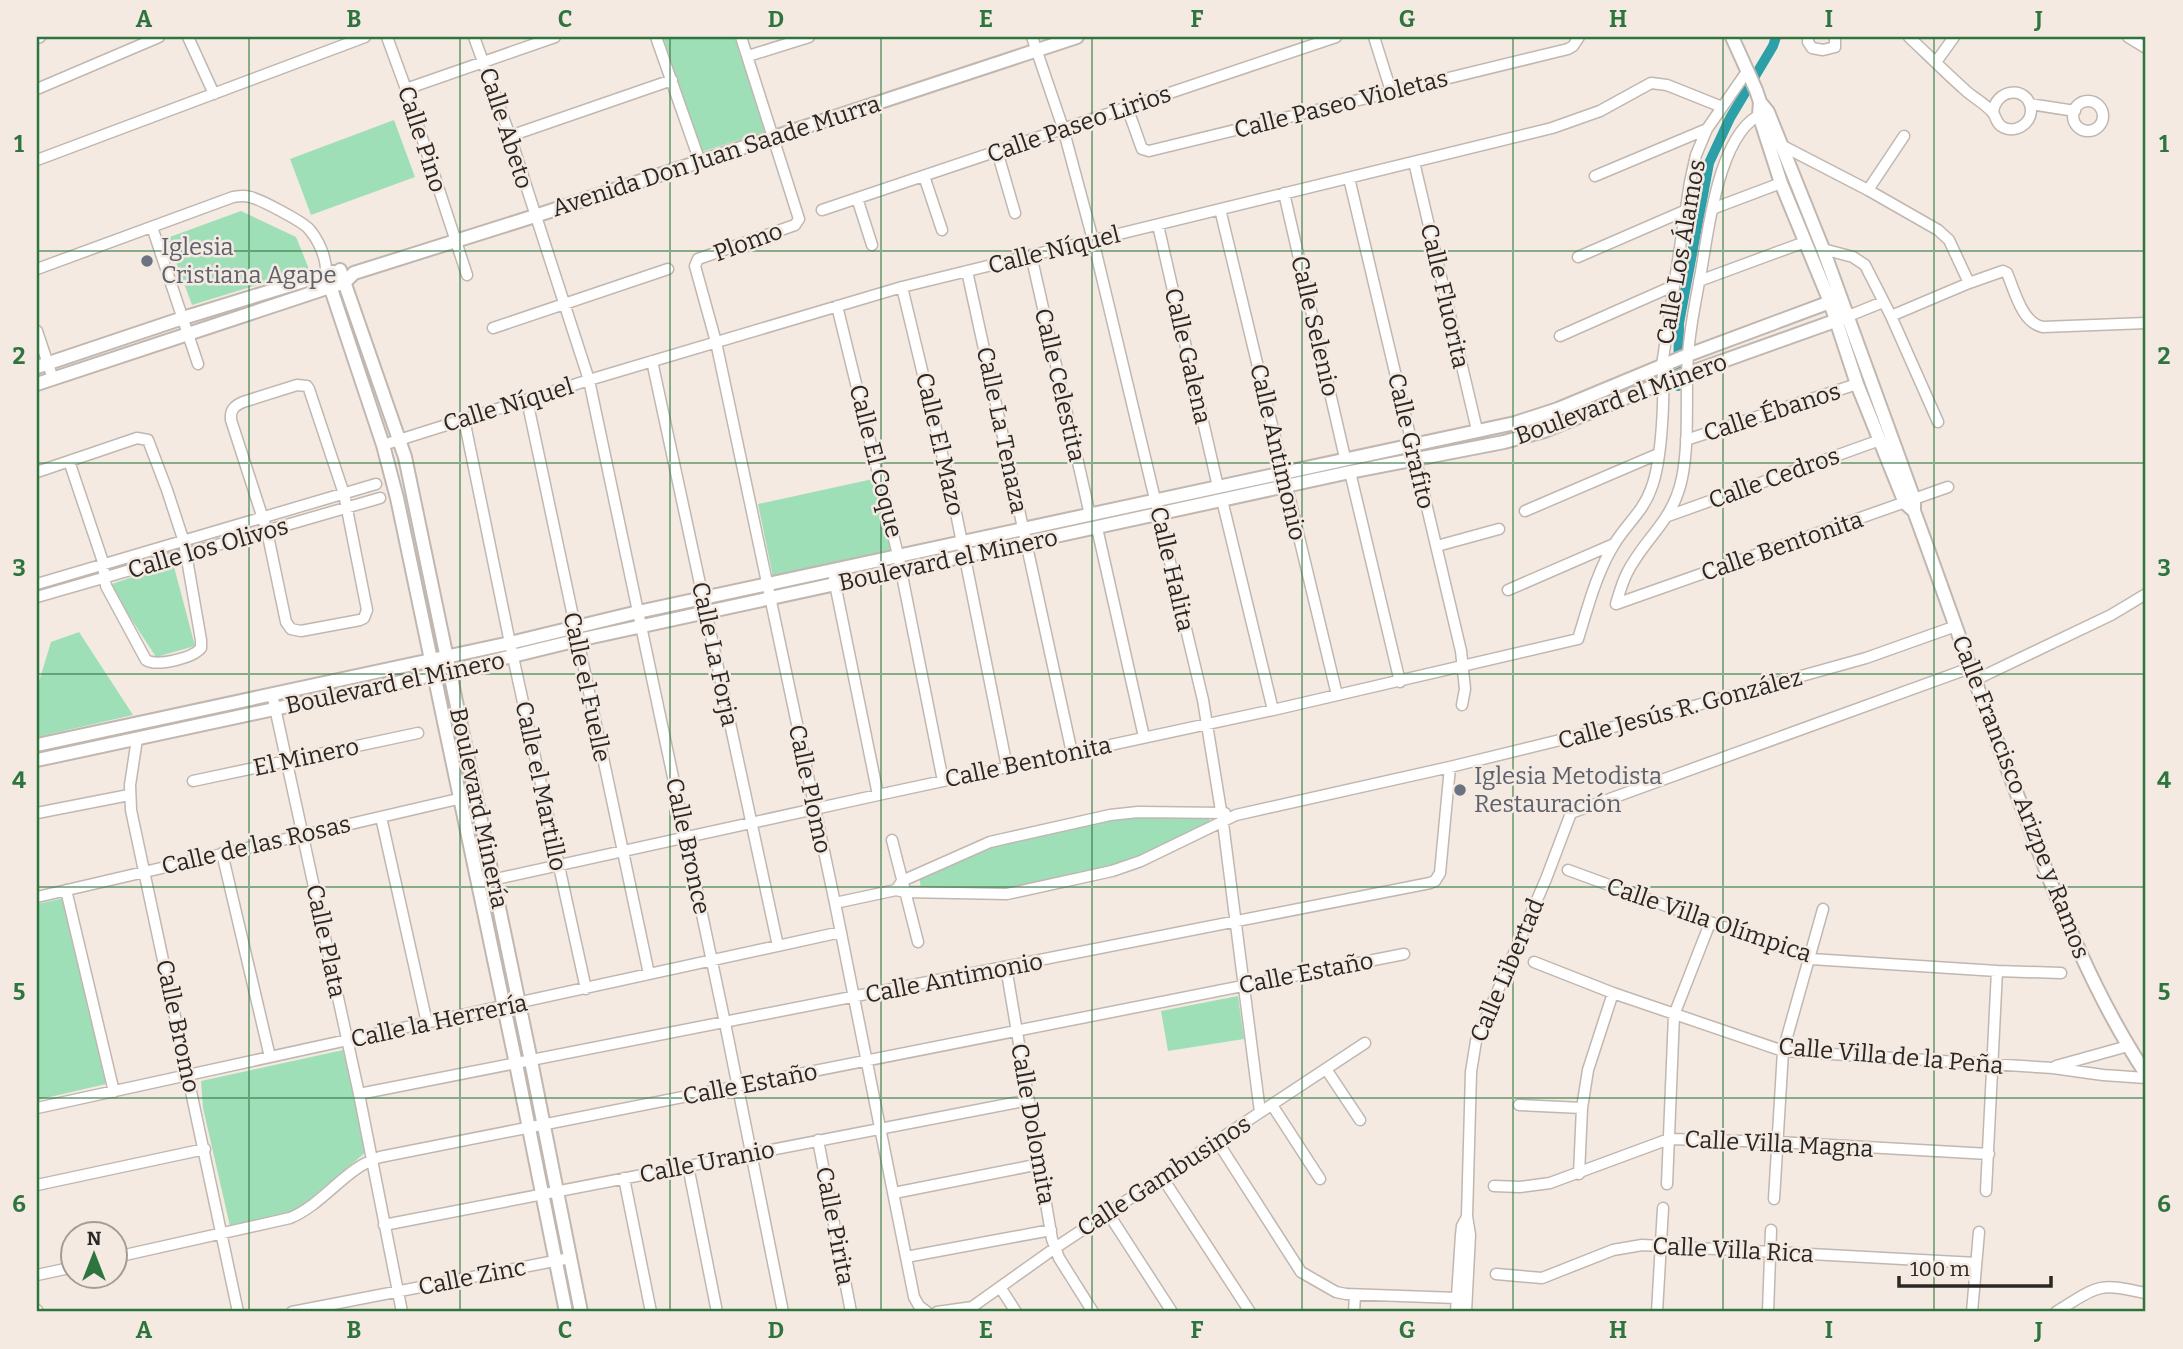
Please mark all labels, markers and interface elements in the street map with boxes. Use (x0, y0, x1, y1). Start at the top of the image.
text: A (136, 5, 153, 33)
text: B (347, 5, 361, 33)
text: C (558, 5, 572, 33)
text: D (768, 5, 784, 33)
text: E (979, 5, 993, 33)
text: F (1191, 5, 1204, 33)
text: G (1399, 5, 1416, 33)
text: H (1609, 5, 1627, 33)
text: I (1825, 5, 1833, 33)
text: J (2033, 5, 2043, 33)
street label: Calle Abeto (473, 64, 539, 192)
street label: Calle Paseo Violetas (1231, 64, 1451, 144)
street label: Calle Paseo Lirios (983, 79, 1175, 169)
street label: Calle Pino (392, 82, 452, 196)
street label: Avenida Don Juan Saade Murra (548, 90, 884, 222)
text: 1 (14, 130, 24, 158)
text: 1 (2159, 130, 2169, 158)
street label: Calle Los Álamos (1650, 157, 1711, 347)
street label: Plomo (710, 217, 786, 267)
street label: Calle Níquel (985, 220, 1123, 280)
street label: Calle Fluorita (1415, 221, 1475, 371)
place label: Iglesia Cristiana Agape (161, 233, 337, 289)
marker: Iglesia Cristiana Agape (139, 253, 155, 269)
street label: Calle Selenio (1285, 253, 1345, 399)
street label: Calle Galena (1159, 285, 1217, 427)
street label: Calle Celestita (1029, 305, 1091, 465)
text: 2 (13, 342, 26, 370)
text: 2 (2158, 342, 2171, 370)
street label: Calle La Tenaza (971, 344, 1033, 516)
street label: Boulevard el Minero (1511, 348, 1731, 450)
street label: Calle Antimonio (1244, 361, 1312, 543)
street label: Calle El Mazo (910, 370, 970, 518)
street label: Calle Grafito (1382, 370, 1440, 512)
street label: Calle Níquel (439, 372, 577, 438)
street label: Calle Ébanos (1700, 376, 1844, 447)
street label: Calle El Coque (843, 381, 909, 541)
street label: Calle Cedros (1705, 441, 1843, 515)
street label: Calle Halita (1144, 504, 1200, 634)
street label: Calle Bentonita (1697, 505, 1867, 587)
street label: Calle los Olivos (125, 512, 291, 584)
street label: Boulevard el Minero (836, 523, 1060, 597)
text: 3 (12, 554, 26, 582)
text: 3 (2157, 554, 2171, 582)
street label: Calle La Forja (686, 579, 744, 729)
street label: Calle el Fuelle (557, 609, 617, 765)
street label: Calle Francisco Arizpe y Ramos (1946, 631, 2096, 963)
street label: Boulevard el Minero (283, 646, 507, 720)
street label: Calle Jesús R. González (1555, 663, 1805, 755)
street label: Calle el Martillo (509, 699, 573, 873)
street label: Boulevard Minería (444, 705, 514, 911)
street label: Calle Plomo (783, 722, 837, 856)
street label: Calle Bentonita (942, 731, 1114, 793)
street label: El Minero (251, 732, 361, 782)
place label: Iglesia Metodista Restauración (1474, 762, 1662, 818)
text: 4 (12, 766, 26, 794)
text: 4 (2157, 766, 2171, 794)
street label: Calle Bronce (660, 775, 716, 917)
marker: Iglesia Metodista Restauración (1452, 782, 1468, 798)
street label: Calle de las Rosas (159, 810, 353, 880)
street label: Calle Villa Olímpica (1603, 872, 1815, 968)
street label: Calle Plata (300, 882, 352, 1000)
street label: Calle Libertad (1464, 894, 1550, 1046)
street label: Calle Estaño (1236, 946, 1376, 1000)
street label: Calle Antimonio (863, 947, 1045, 1009)
street label: Calle Bromo (150, 957, 206, 1095)
text: 5 (13, 978, 25, 1006)
text: 5 (2158, 978, 2170, 1006)
street label: Calle la Herrería (348, 989, 530, 1053)
street label: Calle Villa de la Peña (1777, 1032, 2005, 1080)
street label: Calle Dolomita (1005, 1041, 1061, 1207)
street label: Calle Estaño (680, 1057, 820, 1111)
street label: Calle Gambusinos (1072, 1109, 1256, 1243)
street label: Calle Villa Magna (1684, 1125, 1874, 1163)
street label: Calle Uranio (637, 1135, 777, 1189)
street label: Calle Pirita (810, 1164, 860, 1288)
text: 6 (12, 1190, 26, 1218)
text: 6 (2157, 1190, 2171, 1218)
north arrow (60, 1220, 130, 1290)
text: N (87, 1227, 102, 1250)
street label: Calle Villa Rica (1652, 1232, 1814, 1268)
scale bar (1899, 1244, 2052, 1288)
street label: Calle Zinc (416, 1253, 528, 1301)
text: 100 m (1910, 1256, 1970, 1282)
text: A (136, 1316, 153, 1344)
text: B (347, 1316, 361, 1344)
text: C (558, 1316, 572, 1344)
text: D (768, 1316, 784, 1344)
text: E (979, 1316, 993, 1344)
text: F (1191, 1316, 1204, 1344)
text: G (1399, 1316, 1416, 1344)
text: H (1609, 1316, 1627, 1344)
text: I (1825, 1316, 1833, 1344)
text: J (2033, 1316, 2043, 1344)

